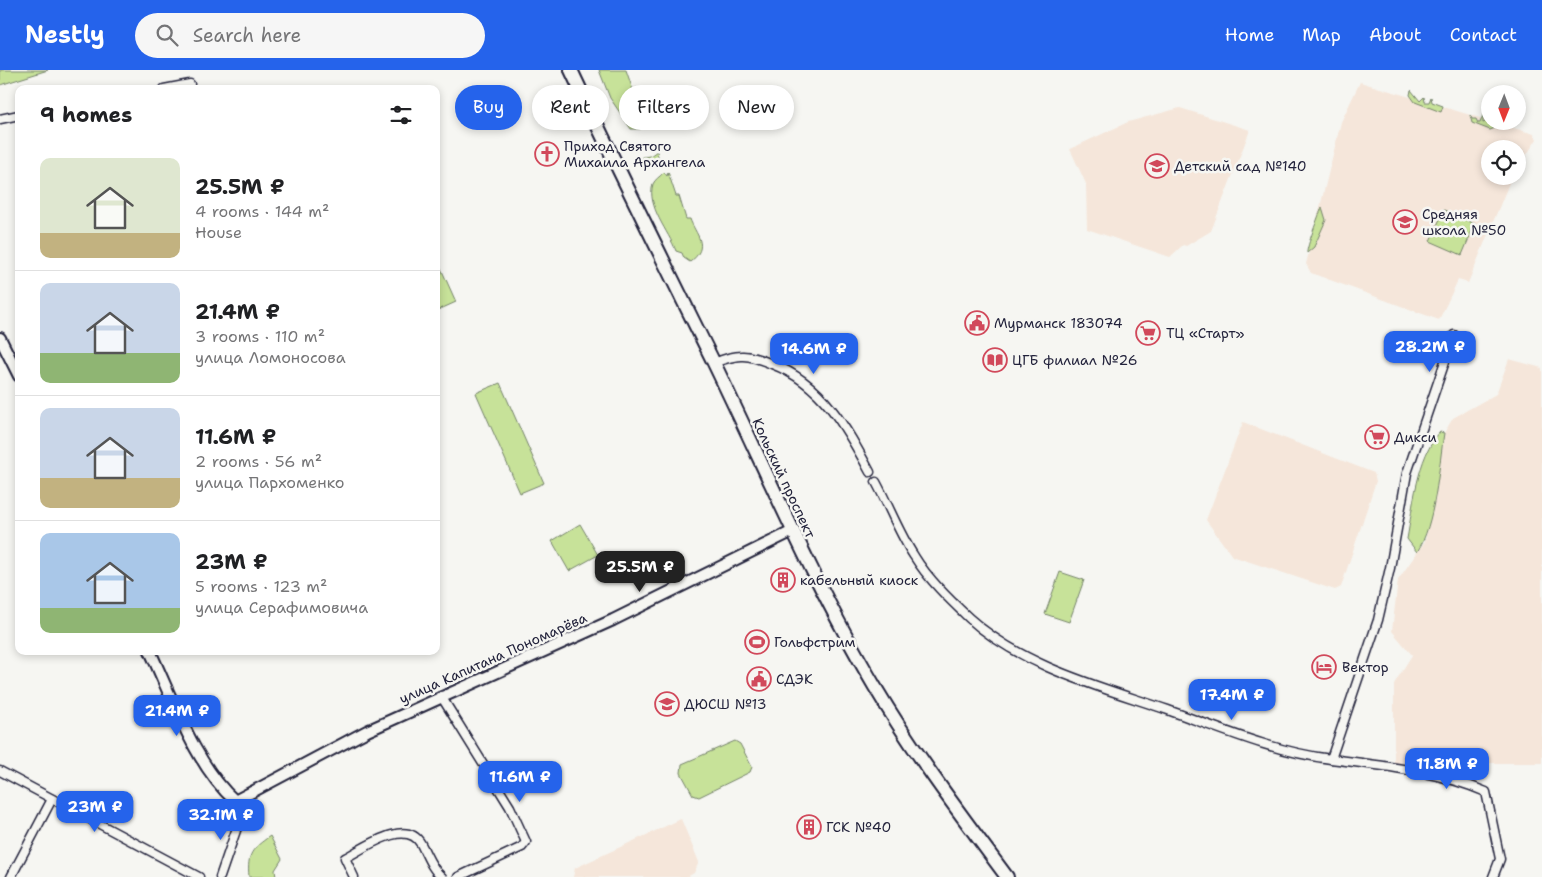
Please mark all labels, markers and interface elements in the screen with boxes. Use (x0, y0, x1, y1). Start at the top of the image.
search box (135, 13, 485, 58)
text: Nestly (25, 19, 105, 51)
icon: search (153, 21, 181, 49)
text: Search here (193, 23, 301, 48)
text: Home (1225, 23, 1274, 47)
text: Map (1302, 23, 1341, 47)
text: About (1369, 23, 1422, 47)
text: Contact (1450, 23, 1517, 47)
chip: Buy (455, 85, 522, 130)
chip: Rent (532, 85, 609, 130)
chip: Filters (619, 85, 709, 130)
chip: New (719, 85, 794, 130)
north arrow (1481, 85, 1526, 130)
map controls (1481, 85, 1526, 185)
text: 9 homes (40, 101, 132, 129)
icon: filters (387, 101, 415, 129)
place label: Приход Святого Михаила Архангела (564, 137, 705, 171)
button: locate (1481, 140, 1526, 185)
church icon: Приход Святого Михаила Архангела (534, 141, 560, 167)
school or university icon: Детский сад №140 (1144, 153, 1170, 179)
place label: Детский сад №140 (1174, 157, 1307, 175)
text: 25.5M ₽ (195, 173, 285, 201)
icon: home (80, 178, 140, 238)
text: 4 rooms · 144 m² (195, 201, 329, 222)
place label: Средняя школа №50 (1422, 205, 1506, 239)
school or university icon: Средняя школа №50 (1392, 209, 1418, 235)
text: House (195, 222, 242, 243)
text: 21.4M ₽ (195, 298, 280, 326)
icon: home (80, 303, 140, 363)
public building icon: Мурманск 183074 (964, 310, 990, 336)
place label: Мурманск 183074 (994, 314, 1123, 332)
supermarket icon: ТЦ «Старт» (1135, 320, 1161, 346)
place label: ТЦ «Старт» (1166, 324, 1245, 342)
text: 3 rooms · 110 m² (195, 326, 325, 347)
pin: 28.2M ₽ (1384, 330, 1476, 373)
pin: 14.6M ₽ (768, 332, 860, 375)
text: 28.2M ₽ (1395, 336, 1465, 357)
text: 14.6M ₽ (781, 338, 847, 359)
text: улица Ломоносова (195, 347, 346, 368)
library icon: ЦГБ филиал №26 (982, 347, 1008, 373)
place label: ЦГБ филиал №26 (1012, 351, 1137, 369)
street label: Кольский проспект (748, 415, 820, 542)
text: 11.6M ₽ (195, 423, 276, 451)
supermarket icon: Дикси (1364, 424, 1390, 450)
icon: home (80, 428, 140, 488)
place label: Дикси (1394, 428, 1437, 446)
text: 2 rooms · 56 m² (195, 451, 322, 472)
text: улица Пархоменко (195, 472, 345, 493)
text: 23M ₽ (195, 548, 268, 576)
pin: 25.5M ₽ (594, 550, 686, 593)
icon: home (80, 553, 140, 613)
text: 25.5M ₽ (606, 556, 674, 577)
building icon: кабельный киоск (770, 567, 796, 593)
place label: кабельный киоск (800, 571, 919, 589)
text: 5 rooms · 123 m² (195, 576, 327, 597)
text: улица Серафимовича (195, 597, 368, 618)
street label: улица Капитана Пономарёва (396, 608, 590, 708)
sports icon: Гольфстрим (744, 629, 770, 655)
place label: Гольфстрим (774, 633, 856, 651)
hotel icon: Вектор (1311, 654, 1337, 680)
place label: Вектор (1342, 658, 1389, 676)
public building icon: СДЭК (746, 666, 772, 692)
place label: СДЭК (776, 670, 813, 688)
pin: 17.4M ₽ (1186, 678, 1278, 721)
text: 17.4M ₽ (1200, 684, 1264, 705)
school or university icon: ДЮСШ №13 (654, 691, 680, 717)
pin: 21.4M ₽ (131, 694, 223, 737)
place label: ДЮСШ №13 (684, 695, 767, 713)
text: 21.4M ₽ (145, 700, 209, 721)
pin: 11.8M ₽ (1401, 748, 1493, 790)
text: 11.8M ₽ (1416, 753, 1478, 774)
pin: 11.6M ₽ (474, 760, 566, 803)
text: 11.6M ₽ (489, 766, 551, 787)
pin: 23M ₽ (60, 790, 130, 833)
text: 23M ₽ (67, 796, 123, 817)
pin: 32.1M ₽ (175, 798, 267, 841)
text: 32.1M ₽ (188, 804, 254, 825)
building icon: ГСК №40 (796, 814, 822, 840)
place label: ГСК №40 (826, 818, 891, 836)

